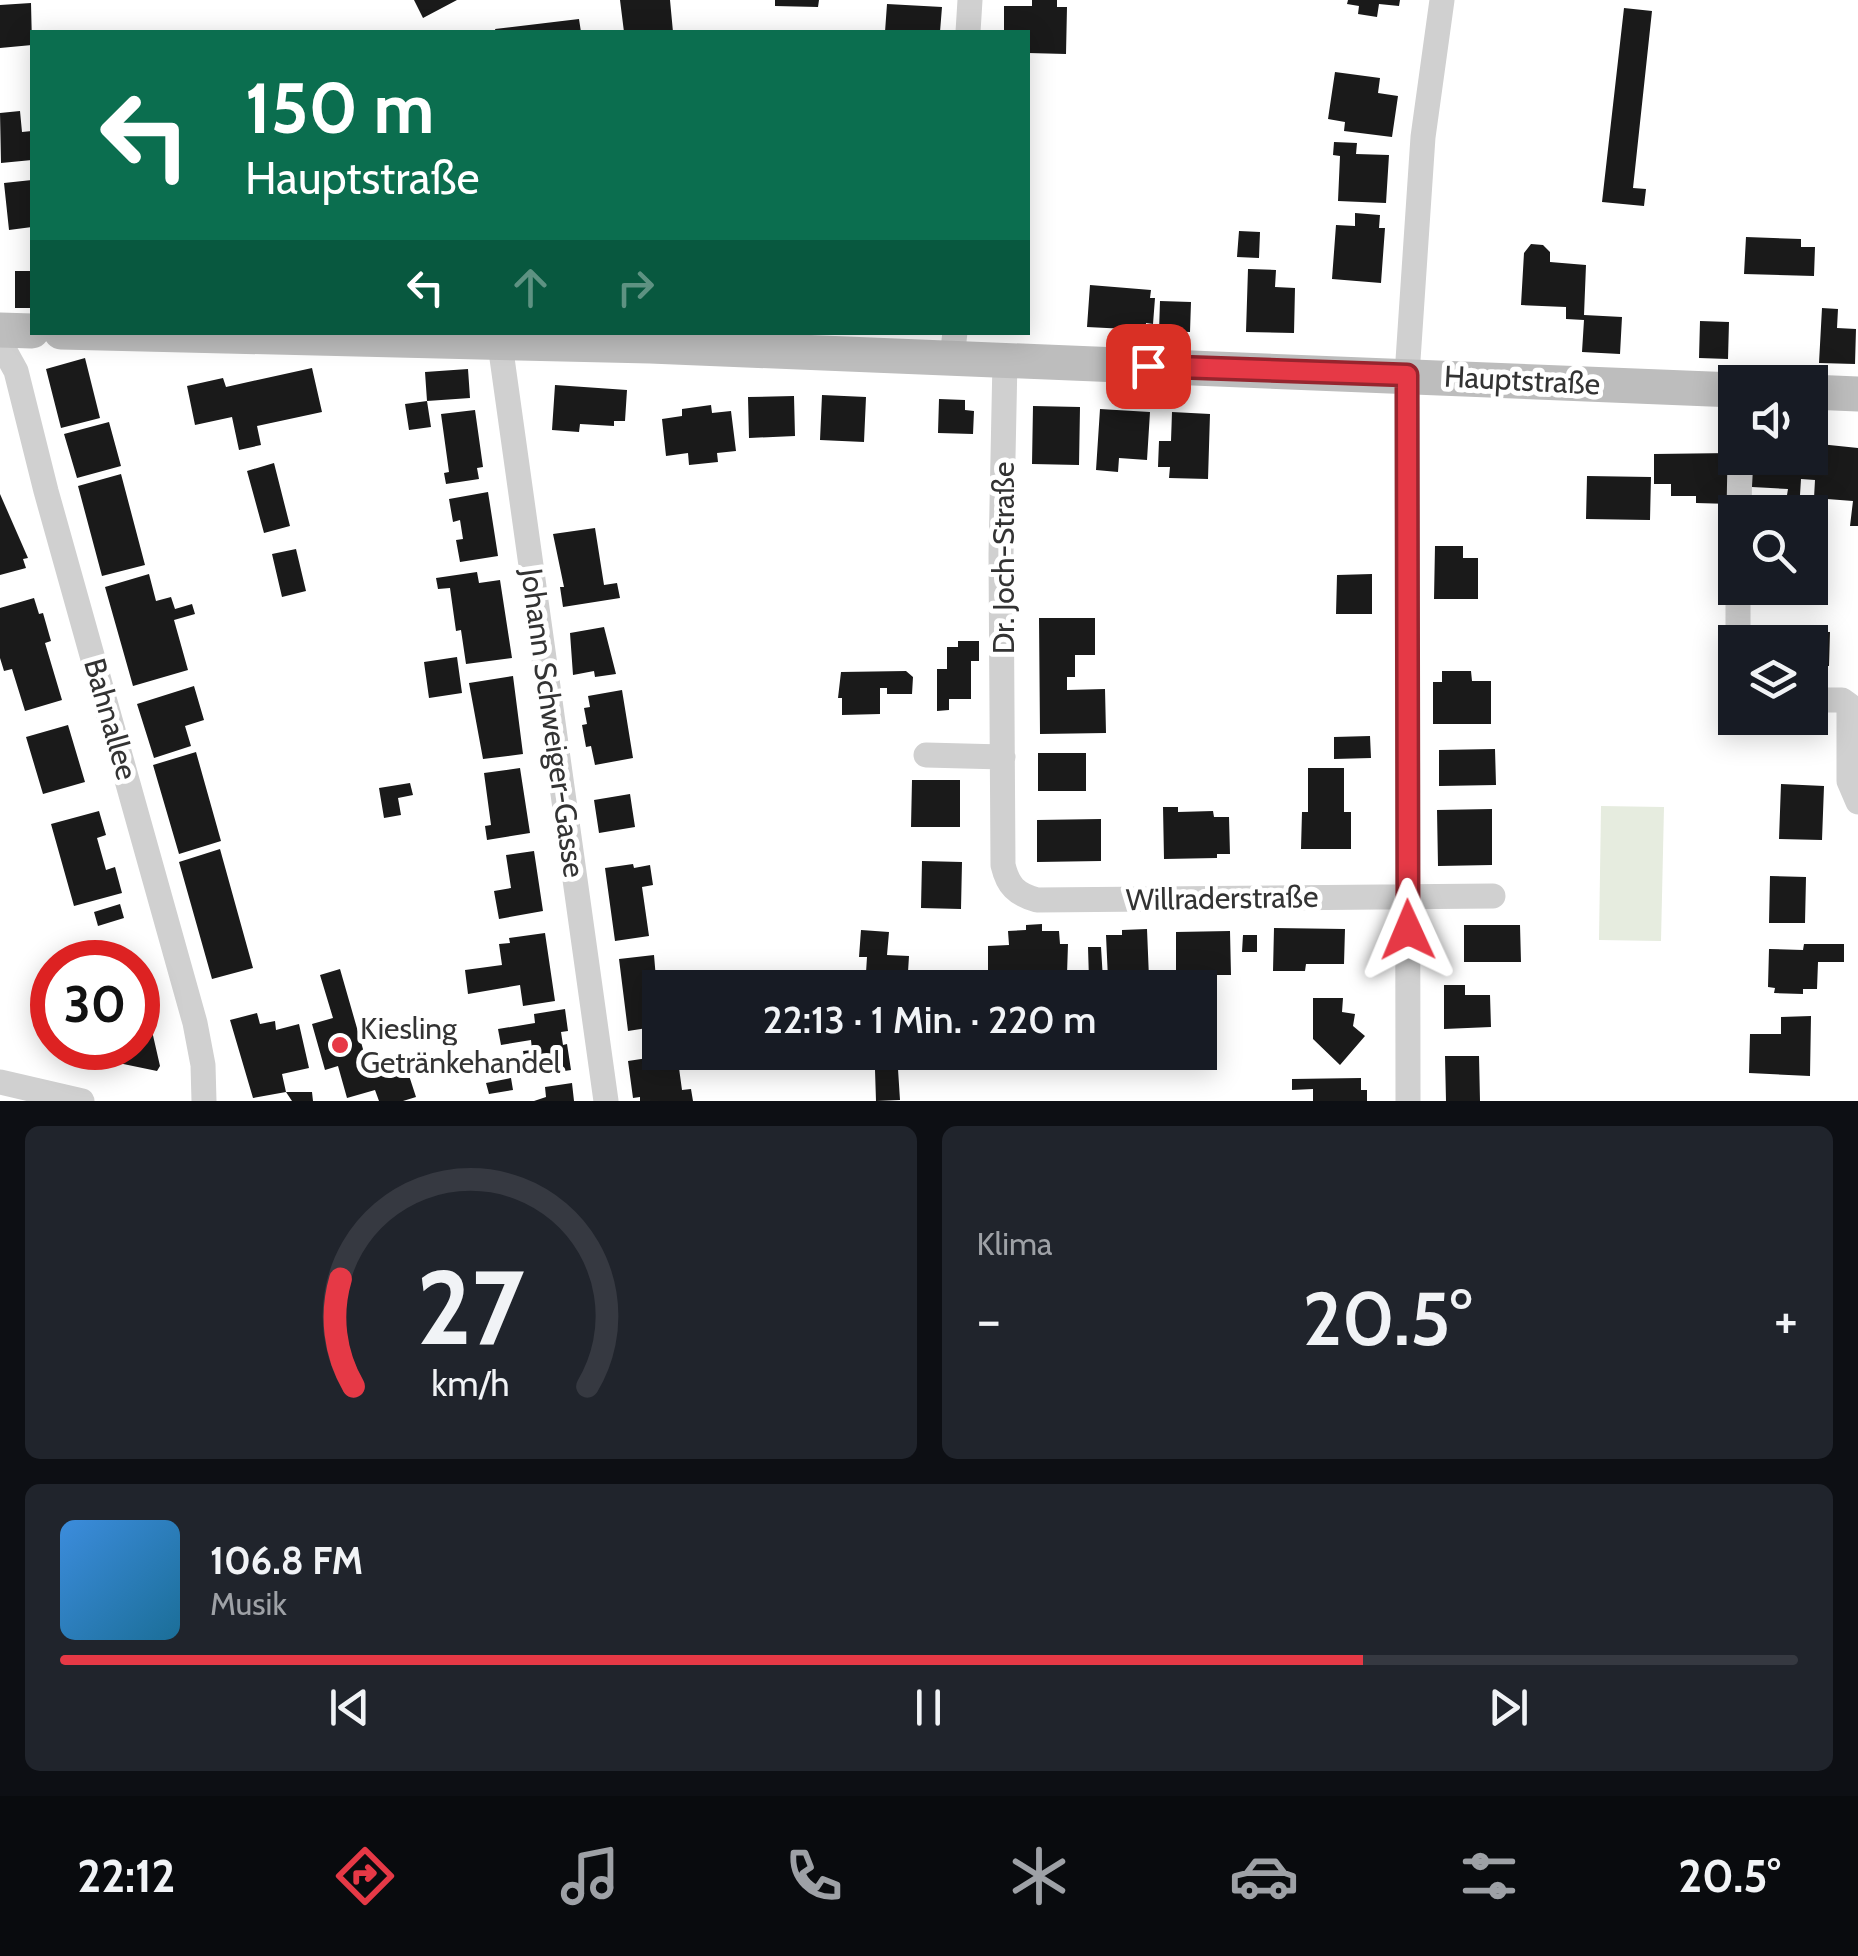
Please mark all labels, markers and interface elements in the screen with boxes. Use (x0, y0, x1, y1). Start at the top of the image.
text: 150 m (245, 65, 434, 151)
icon: left (80, 70, 210, 200)
text: Hauptstraße (245, 151, 480, 205)
icon: left (398, 260, 453, 315)
icon: ahead (503, 260, 558, 315)
icon: right (608, 260, 663, 315)
pin (1106, 324, 1191, 409)
icon: arrive (1121, 339, 1176, 394)
street label: Hauptstraße (1443, 357, 1601, 403)
map controls (1718, 365, 1828, 735)
button: sound (1718, 365, 1828, 475)
street label: Dr. Joch-Straße (985, 462, 1022, 654)
button: search (1718, 495, 1828, 605)
street label: Johann Schweiger-Gasse (513, 565, 593, 880)
button: layers (1718, 625, 1828, 735)
street label: Bahnallee (76, 654, 146, 784)
street label: Willraderstraße (1125, 878, 1319, 918)
position arrow (1356, 878, 1460, 982)
speed limit sign: 30 (30, 940, 160, 1070)
text: 22:13 · 1 Min. · 220 m (763, 996, 1096, 1043)
place label: Kiesling Getränkehandel (360, 1010, 561, 1081)
marker: Kiesling Getränkehandel (329, 1034, 351, 1056)
text: Klima (977, 1224, 1052, 1263)
text: 27 (417, 1244, 525, 1370)
text: 20.5° (1302, 1273, 1472, 1364)
text: − (977, 1286, 1001, 1353)
text: + (1774, 1286, 1798, 1353)
text: km/h (432, 1362, 510, 1405)
text: 106.8 FM (210, 1537, 363, 1584)
text: Musik (210, 1584, 287, 1623)
icon: previous (322, 1680, 377, 1735)
icon: pause (901, 1680, 956, 1735)
icon: next (1481, 1680, 1536, 1735)
icon: directions (330, 1841, 400, 1911)
icon: music (555, 1841, 625, 1911)
icon: phone (779, 1841, 849, 1911)
icon: climate (1004, 1841, 1074, 1911)
icon: car (1229, 1841, 1299, 1911)
icon: filters (1454, 1841, 1524, 1911)
text: 22:12 (77, 1849, 175, 1903)
text: 20.5° (1678, 1849, 1781, 1903)

